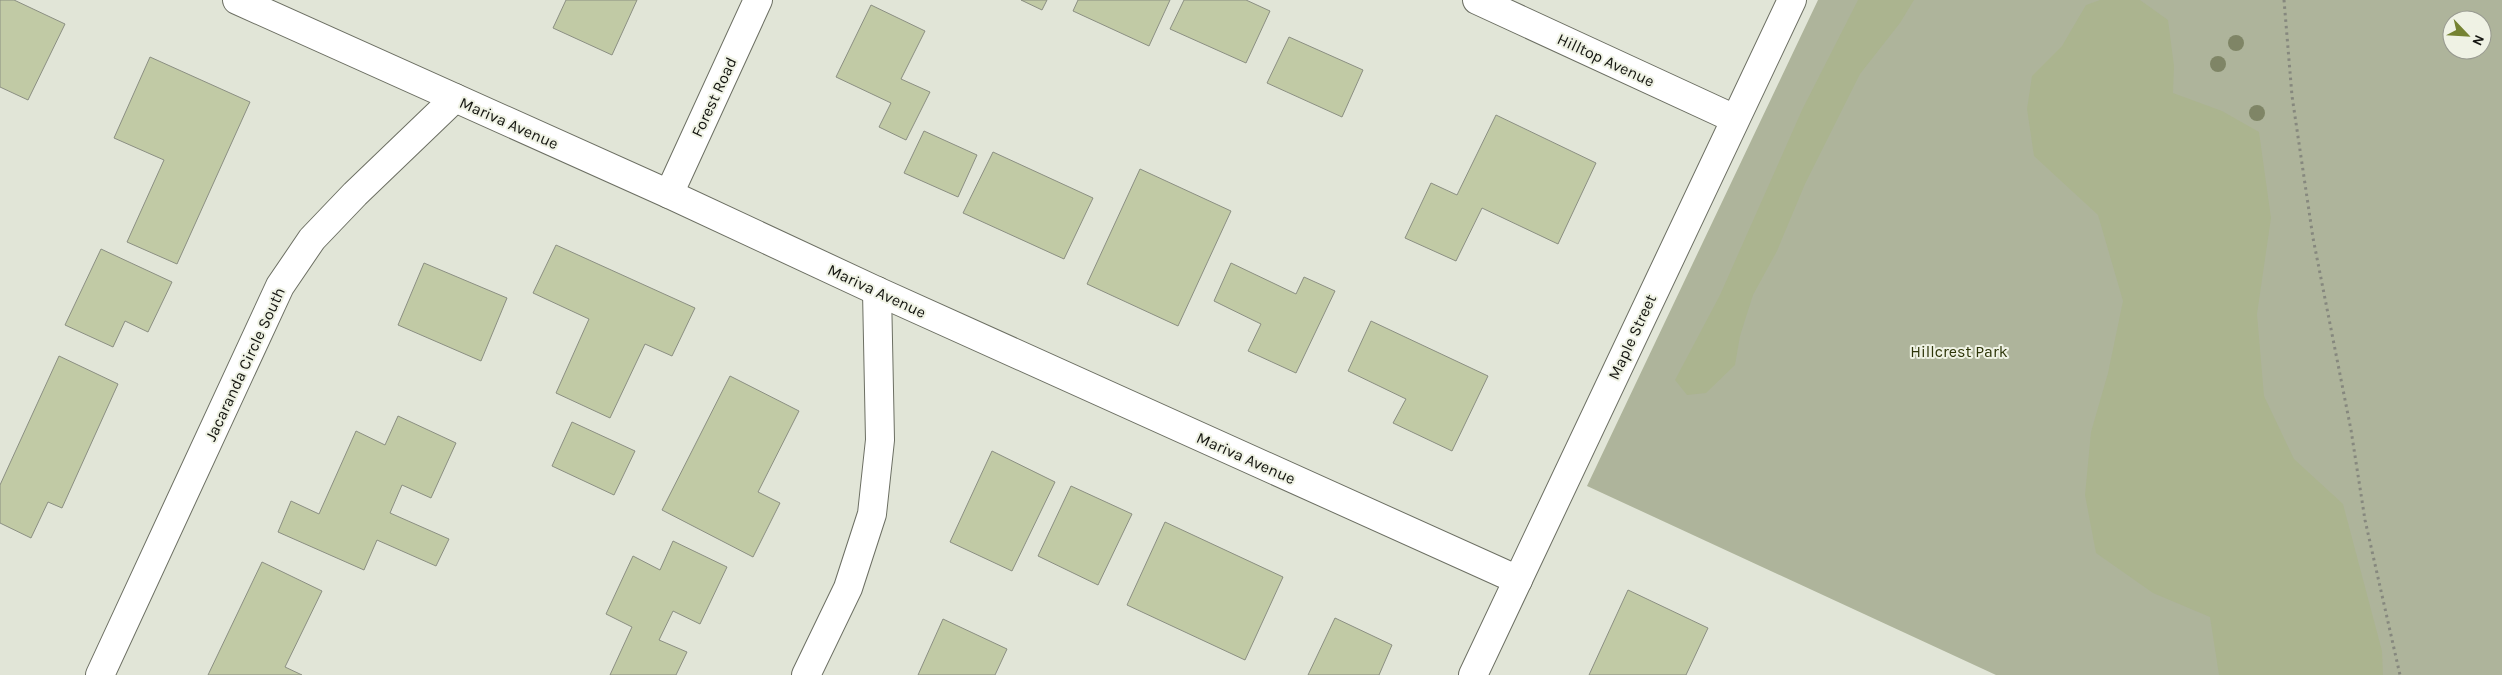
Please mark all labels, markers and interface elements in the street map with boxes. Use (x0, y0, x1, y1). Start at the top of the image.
north arrow (2442, 10, 2492, 60)
street label: Hilltop Avenue (1554, 29, 1658, 91)
text: N (2469, 32, 2488, 48)
street label: Forest Road (687, 54, 741, 140)
street label: Mariva Avenue (457, 93, 561, 153)
street label: Mariva Avenue (825, 260, 929, 322)
street label: Jacaranda Circle South (201, 284, 289, 444)
street label: Maple Street (1604, 291, 1660, 383)
park label: Hillcrest Park (1910, 342, 2008, 361)
street label: Mariva Avenue (1194, 428, 1298, 488)

